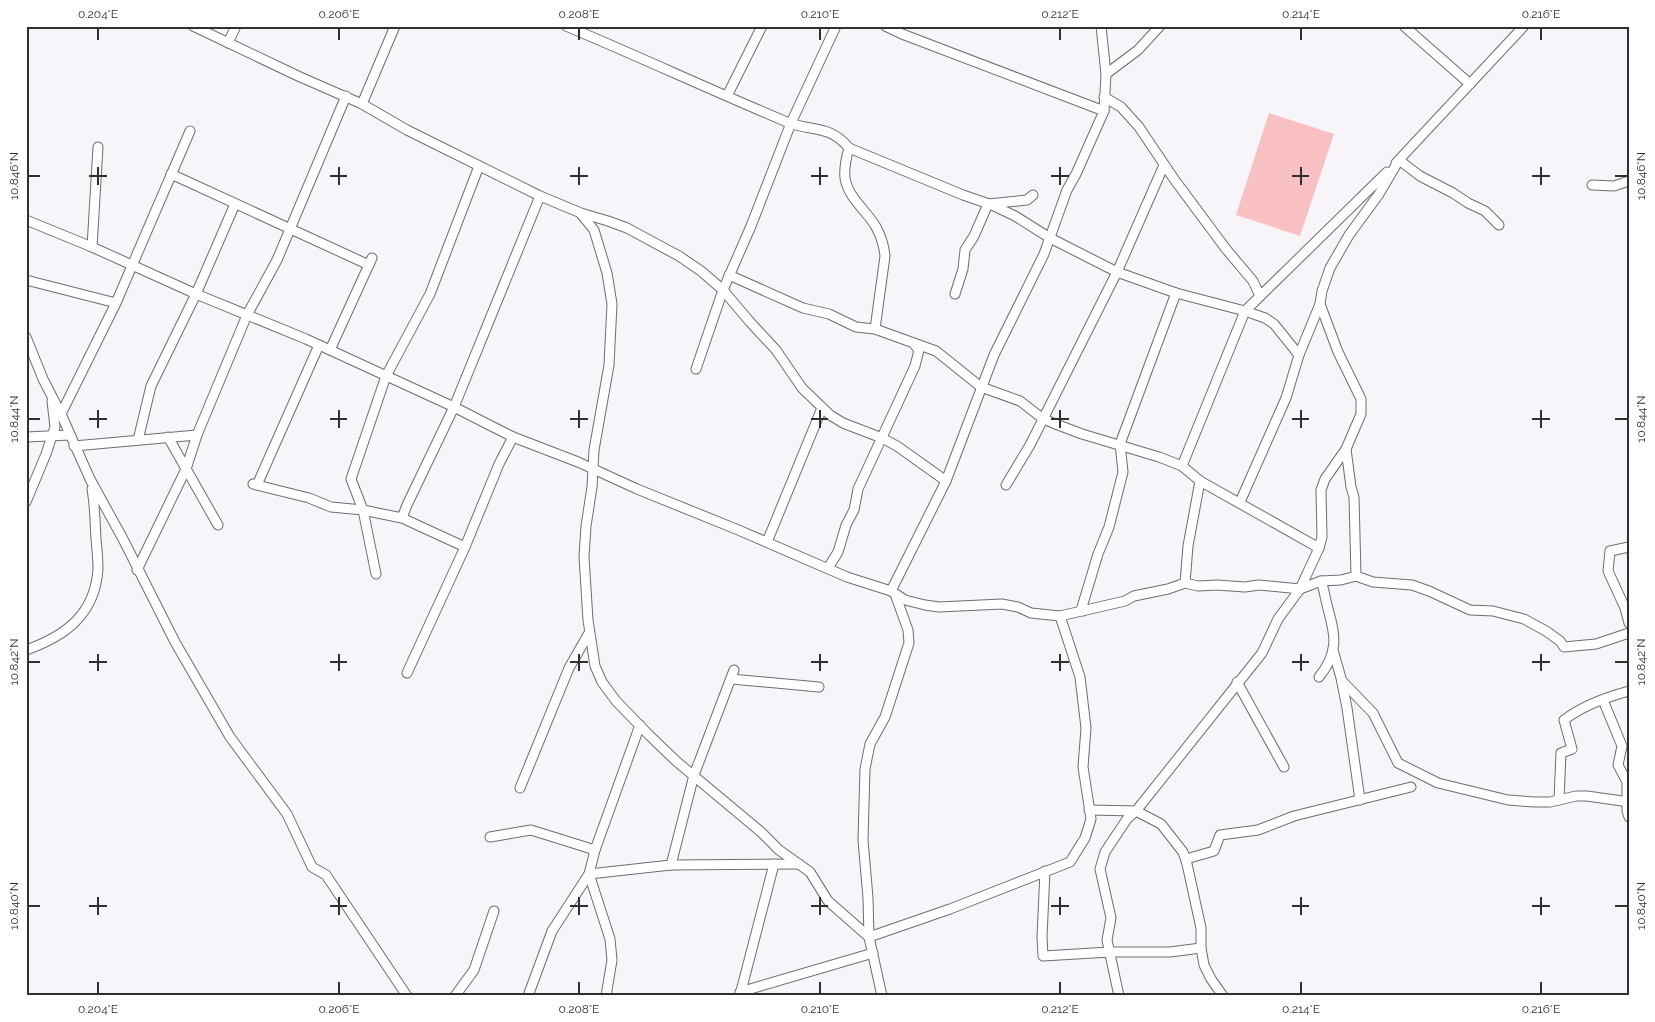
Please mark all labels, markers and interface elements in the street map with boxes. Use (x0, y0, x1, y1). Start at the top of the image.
text: 0.204°E (78, 7, 118, 21)
text: 0.206°E (319, 7, 359, 21)
text: 0.208°E (559, 7, 599, 21)
text: 0.210°E (801, 7, 839, 21)
text: 0.212°E (1041, 7, 1079, 21)
text: 0.214°E (1282, 7, 1320, 21)
text: 0.216°E (1522, 7, 1560, 21)
text: 10.846°N (7, 152, 21, 200)
text: 10.846°N (1634, 152, 1648, 200)
text: 10.844°N (7, 395, 21, 443)
text: 10.844°N (1634, 395, 1648, 443)
text: 10.842°N (7, 639, 21, 685)
text: 10.842°N (1634, 639, 1648, 685)
text: 10.840°N (7, 882, 21, 930)
text: 10.840°N (1634, 882, 1648, 930)
text: 0.204°E (78, 1002, 118, 1016)
text: 0.206°E (319, 1002, 359, 1016)
text: 0.208°E (559, 1002, 599, 1016)
text: 0.210°E (801, 1002, 839, 1016)
text: 0.212°E (1041, 1002, 1079, 1016)
text: 0.214°E (1282, 1002, 1320, 1016)
text: 0.216°E (1522, 1002, 1560, 1016)

